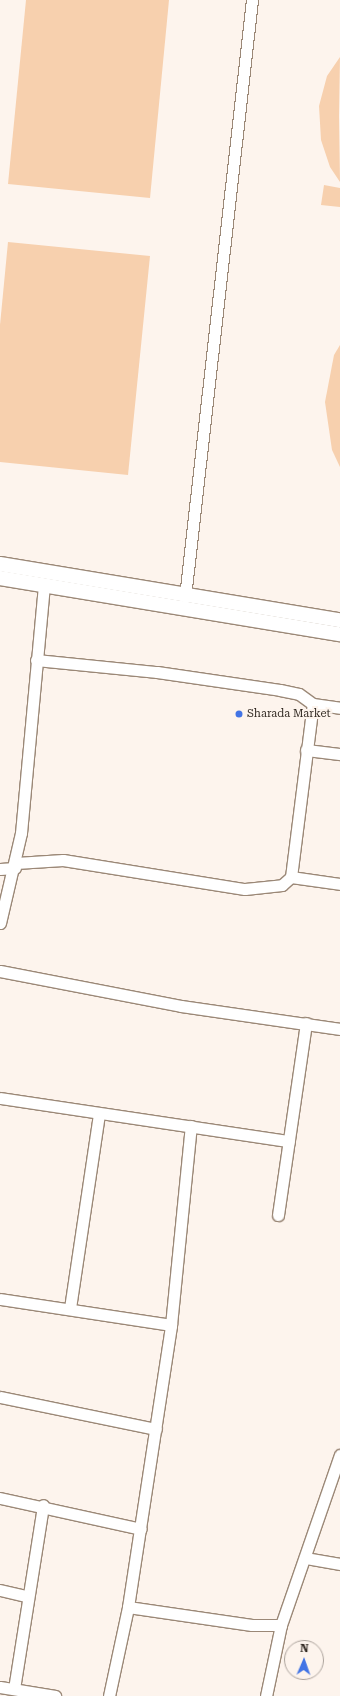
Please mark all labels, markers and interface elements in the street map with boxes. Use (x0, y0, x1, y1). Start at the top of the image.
place label: Sharada Market (247, 707, 331, 721)
marker: Sharada Market (234, 709, 244, 719)
north arrow (284, 1640, 324, 1680)
text: N (300, 1642, 309, 1655)

